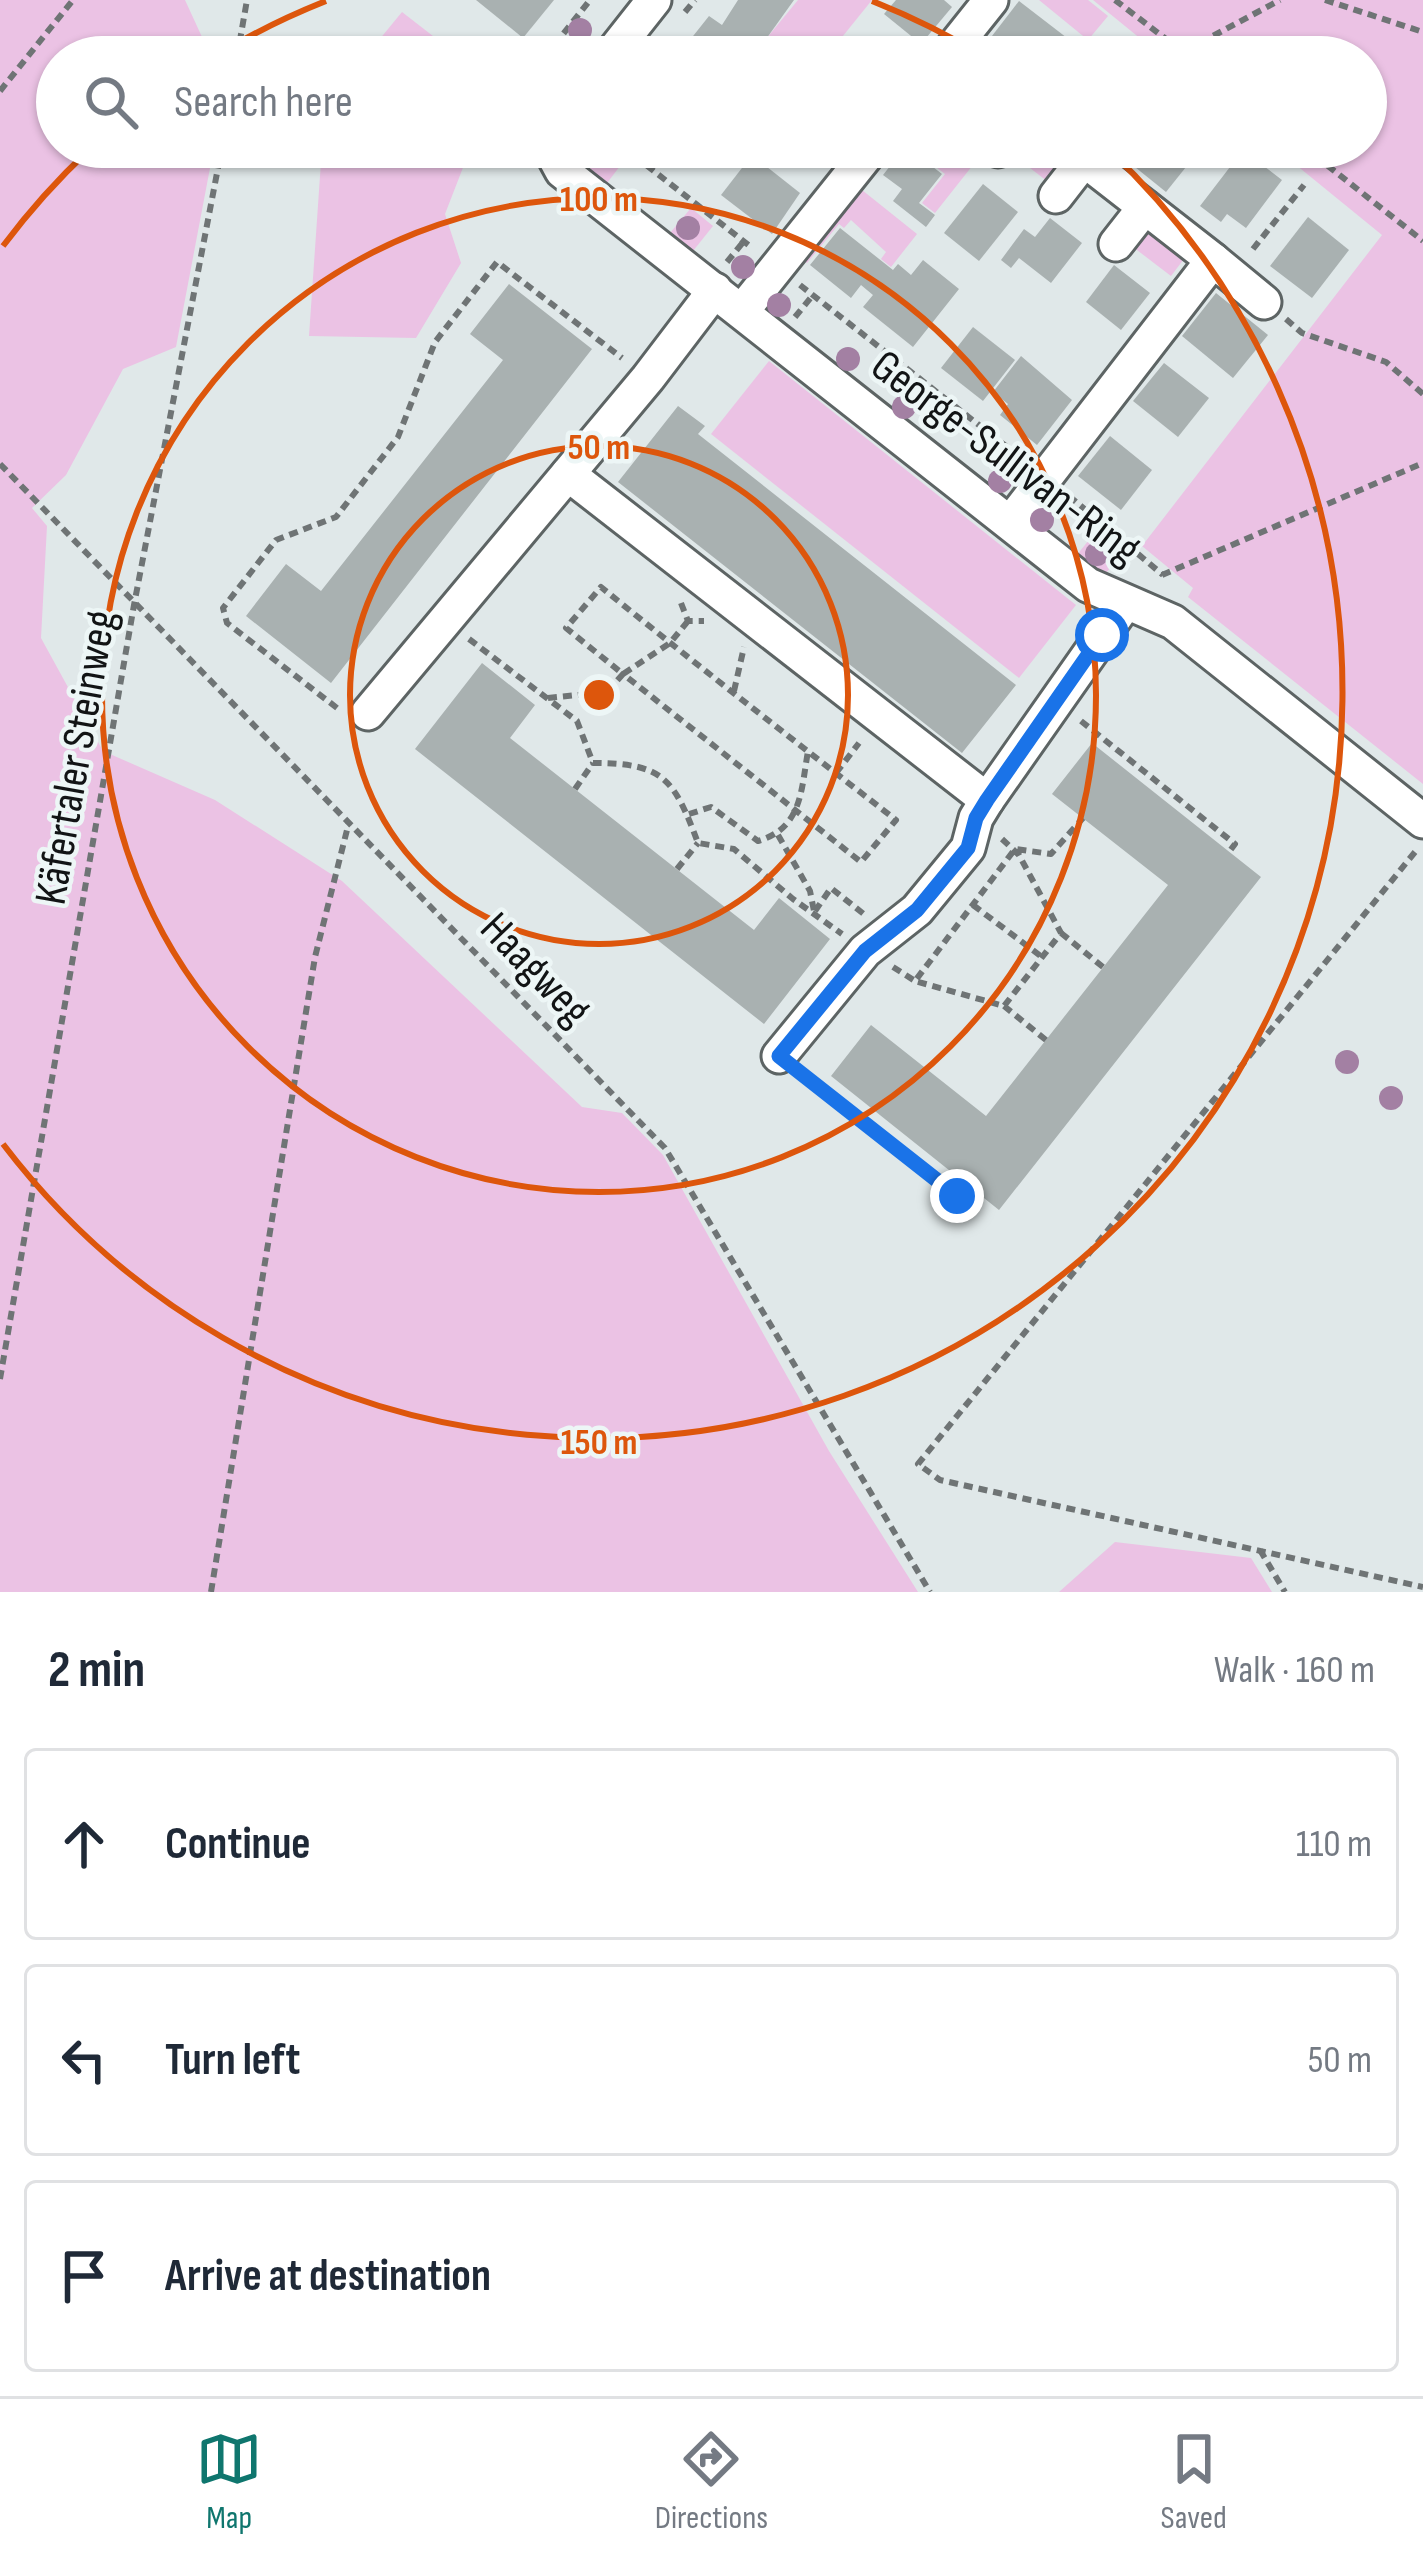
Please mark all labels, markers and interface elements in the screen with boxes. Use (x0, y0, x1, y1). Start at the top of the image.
search box (36, 36, 1387, 168)
icon: search (78, 69, 144, 135)
text: Search here (174, 75, 353, 130)
text: 100 m (560, 179, 638, 222)
street label: George-Sullivan-Ring (860, 339, 1151, 577)
text: 50 m (568, 427, 630, 470)
street label: Käfertaler Steinweg (24, 606, 129, 909)
route start (1075, 608, 1129, 662)
centre of rings (578, 674, 620, 716)
street label: Haagweg (468, 902, 602, 1038)
route end (930, 1169, 984, 1223)
text: 150 m (561, 1422, 637, 1465)
text: 2 min (48, 1640, 145, 1701)
text: Walk · 160 m (1214, 1647, 1375, 1694)
icon: ahead (51, 1811, 117, 1877)
text: Continue (165, 1817, 311, 1872)
text: 110 m (1296, 1821, 1372, 1868)
icon: left (51, 2027, 117, 2093)
text: Turn left (165, 2033, 300, 2088)
text: 50 m (1308, 2037, 1372, 2084)
icon: arrive (51, 2243, 117, 2309)
text: Arrive at destination (165, 2249, 491, 2304)
tab: Map (196, 2426, 262, 2538)
tab: Directions (655, 2426, 768, 2538)
tab: Saved (1161, 2426, 1227, 2538)

